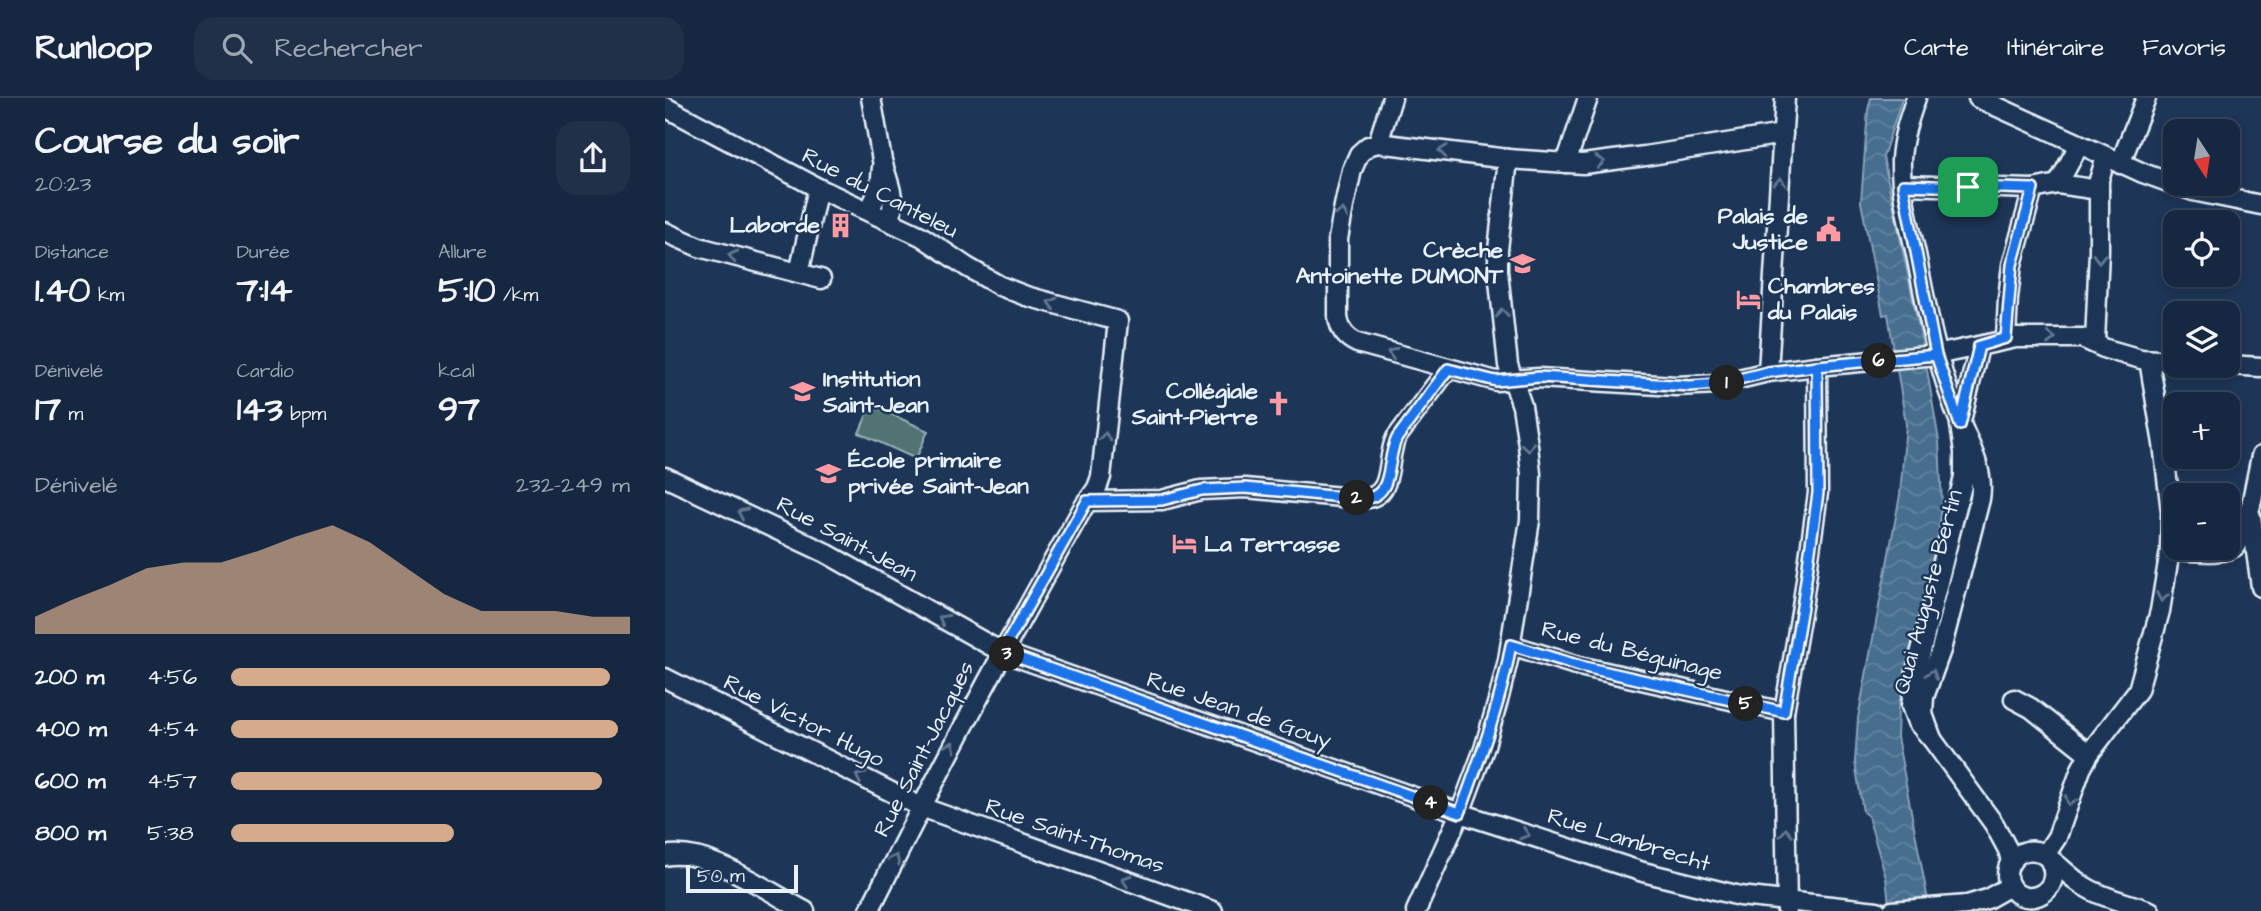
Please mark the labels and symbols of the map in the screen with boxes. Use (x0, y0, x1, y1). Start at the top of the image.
north arrow (2163, 119, 2240, 196)
street label: Rue du Canteleu (796, 140, 964, 246)
one-way arrow (1437, 143, 1449, 158)
one-way arrow (1595, 155, 1606, 170)
pin (1938, 157, 1998, 217)
one-way arrow (1772, 176, 1787, 187)
place label: Palais de Justice (1718, 200, 1809, 258)
one-way arrow (1334, 207, 1349, 219)
place label: Laborde (730, 209, 821, 241)
building icon: Laborde (826, 211, 854, 239)
public building icon: Palais de Justice (1814, 215, 1842, 243)
place label: Crèche Antoinette DUMONT (1296, 234, 1504, 292)
school or university icon: Crèche Antoinette DUMONT (1509, 249, 1537, 277)
one-way arrow (727, 250, 739, 264)
one-way arrow (2091, 253, 2107, 264)
place label: Chambres du Palais (1767, 270, 1875, 328)
hotel icon: Chambres du Palais (1734, 285, 1762, 313)
one-way arrow (1047, 297, 1059, 312)
one-way arrow (1495, 308, 1510, 319)
one-way arrow (2047, 330, 2057, 346)
pin: 6 (1861, 344, 1897, 378)
one-way arrow (1386, 347, 1398, 362)
place label: Institution Saint-Jean (822, 363, 929, 421)
pin: 1 (1709, 366, 1745, 400)
place label: Collégiale Saint-Pierre (1131, 375, 1259, 433)
school or university icon: Institution Saint-Jean (789, 378, 817, 406)
church icon: Collégiale Saint-Pierre (1264, 390, 1292, 418)
one-way arrow (1098, 431, 1113, 443)
one-way arrow (1521, 441, 1536, 452)
place label: École primaire privée Saint-Jean (848, 444, 1029, 502)
school or university icon: École primaire privée Saint-Jean (814, 459, 842, 487)
pin: 2 (1339, 480, 1375, 516)
street label: Quai Auguste Bertin (1885, 486, 1972, 698)
street label: Rue Saint-Jean (771, 488, 923, 590)
one-way arrow (737, 507, 749, 521)
place label: La Terrasse (1204, 528, 1341, 560)
hotel icon: La Terrasse (1170, 530, 1198, 558)
one-way arrow (2155, 591, 2170, 603)
street label: Rue du Béguinage (1538, 613, 1726, 690)
one-way arrow (937, 614, 950, 627)
pin: 3 (989, 636, 1025, 672)
street label: Rue Saint-Jacques (866, 656, 982, 842)
street label: Rue Jean de Gouy (1142, 663, 1336, 758)
street label: Rue Victor Hugo (718, 667, 890, 776)
one-way arrow (1924, 669, 1938, 681)
pin: 5 (1729, 686, 1763, 722)
one-way arrow (943, 741, 957, 754)
one-way arrow (855, 771, 867, 785)
pin: 4 (1413, 786, 1449, 820)
street label: Rue Saint-Thomas (981, 790, 1169, 882)
one-way arrow (2064, 794, 2078, 806)
street label: Rue Lambrecht (1544, 800, 1715, 880)
one-way arrow (1518, 826, 1530, 840)
one-way arrow (1778, 827, 1794, 838)
one-way arrow (886, 854, 900, 866)
scale bar (686, 862, 798, 894)
one-way arrow (1120, 874, 1132, 888)

